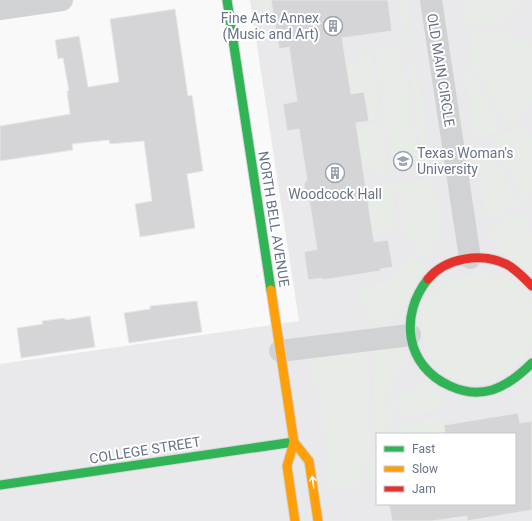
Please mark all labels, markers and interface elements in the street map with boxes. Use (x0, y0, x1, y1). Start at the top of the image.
place label: Fine Arts Annex (Music and Art) (221, 10, 319, 43)
street label: OLD MAIN CIRCLE (424, 12, 458, 128)
building icon: Fine Arts Annex (Music and Art) (322, 15, 344, 37)
place label: Texas Woman's University (417, 145, 514, 177)
street label: NORTH BELL AVENUE (255, 150, 293, 288)
school or university icon: Texas Woman's University (392, 150, 414, 172)
building icon: Woodcock Hall (324, 162, 346, 184)
place label: Woodcock Hall (288, 186, 382, 202)
street label: COLLEGE STREET (88, 433, 202, 467)
legend (376, 433, 516, 505)
text: Fast (412, 442, 435, 456)
text: Slow (412, 462, 438, 476)
one-way arrow (308, 476, 316, 489)
text: Jam (412, 482, 436, 496)

